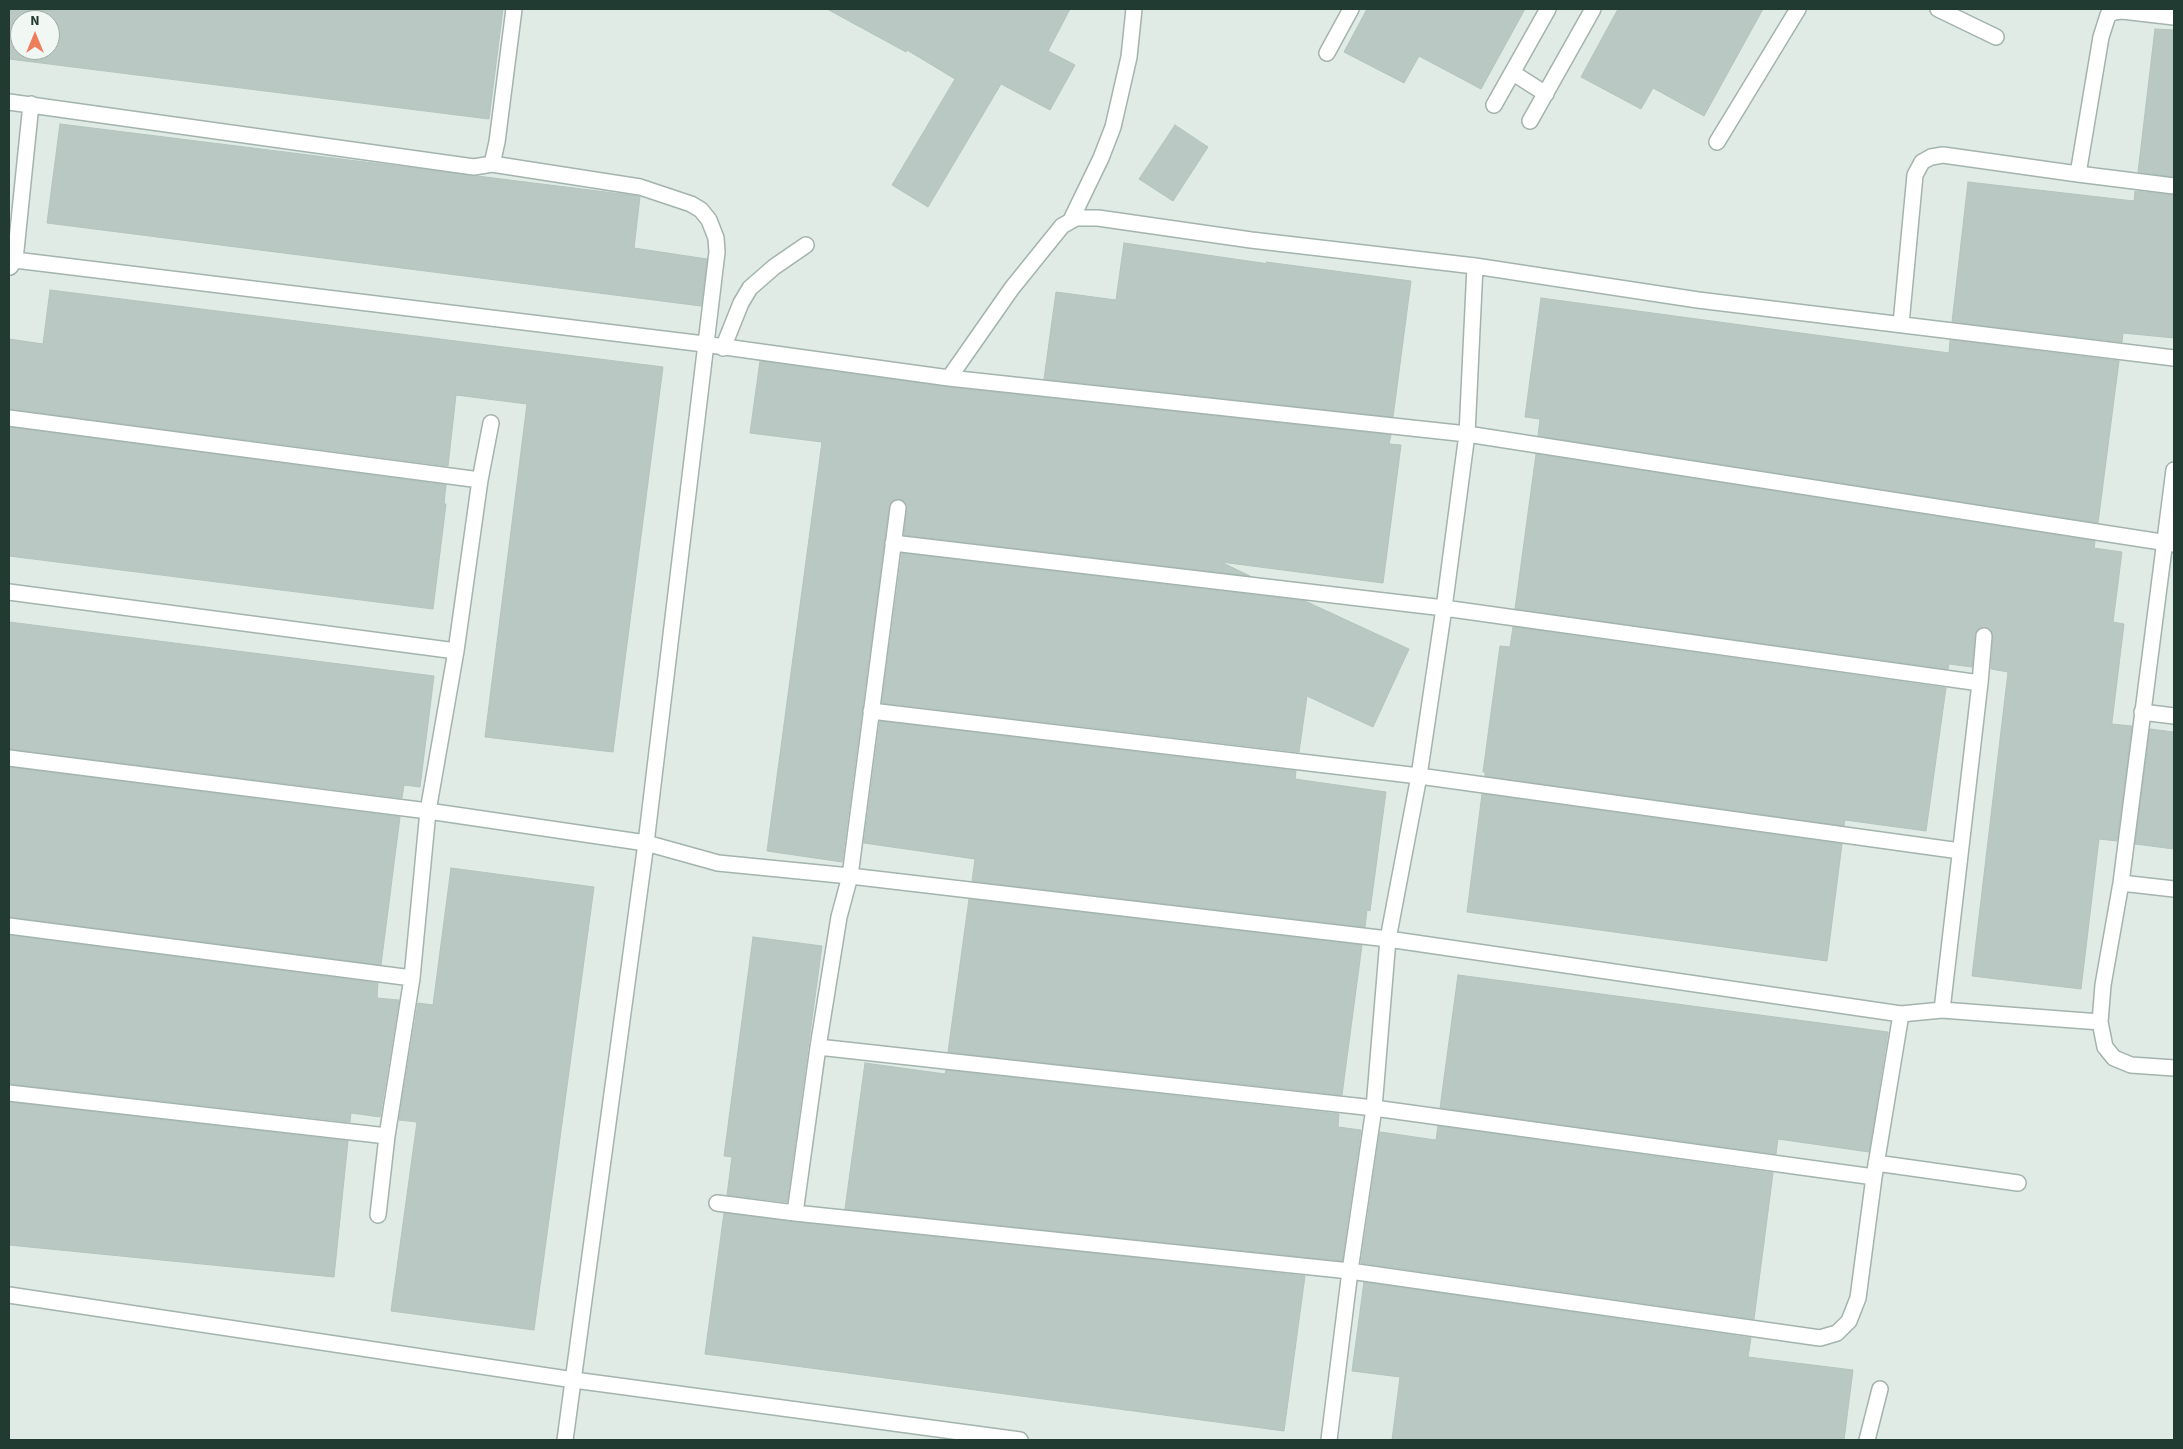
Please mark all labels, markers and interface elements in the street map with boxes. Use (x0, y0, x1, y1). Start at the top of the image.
north arrow (10, 10, 60, 60)
text: N (30, 11, 40, 31)

